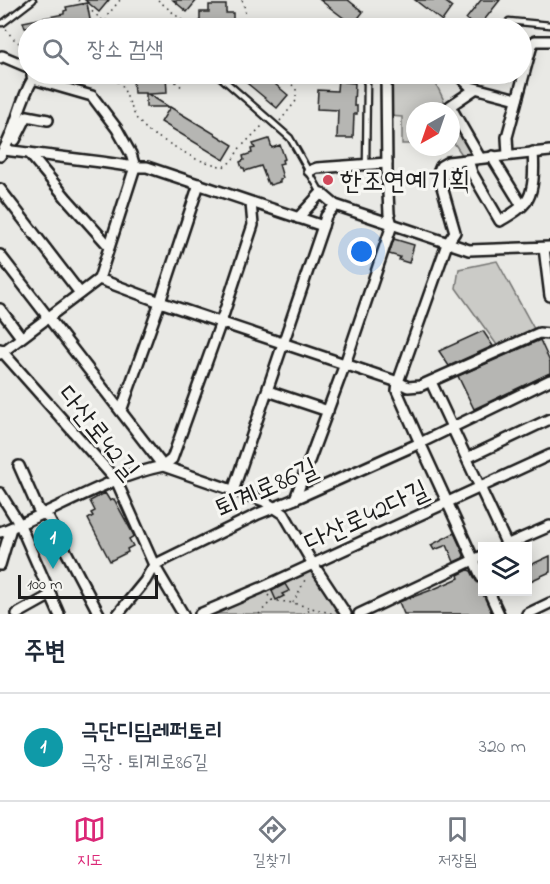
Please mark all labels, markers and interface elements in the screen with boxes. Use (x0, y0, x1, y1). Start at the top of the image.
search box (18, 18, 532, 84)
icon: search (39, 35, 72, 68)
text: 장소 검색 (87, 35, 163, 67)
north arrow (406, 102, 460, 156)
place label: 한조연예기획 (340, 163, 470, 202)
marker: 한조연예기획 (321, 173, 335, 187)
your location (347, 237, 376, 266)
street label: 다산로42길 (47, 378, 147, 489)
street label: 퇴계로86길 (209, 449, 325, 529)
street label: 다산로42다길 (298, 471, 436, 563)
pin: 1 (34, 520, 72, 569)
map controls (478, 542, 532, 596)
button: layers (478, 542, 532, 596)
scale bar (18, 572, 158, 600)
text: 100 m (27, 573, 62, 597)
text: 주변 (24, 634, 66, 672)
text: 극단디딤레퍼토리 (81, 717, 223, 749)
text: 1 (40, 733, 47, 762)
text: 320 m (479, 733, 526, 762)
text: 극장 · 퇴계로86길 (81, 749, 208, 778)
tab: 지도 (73, 813, 106, 873)
tab: 길찾기 (253, 813, 291, 873)
tab: 저장됨 (438, 813, 477, 873)

